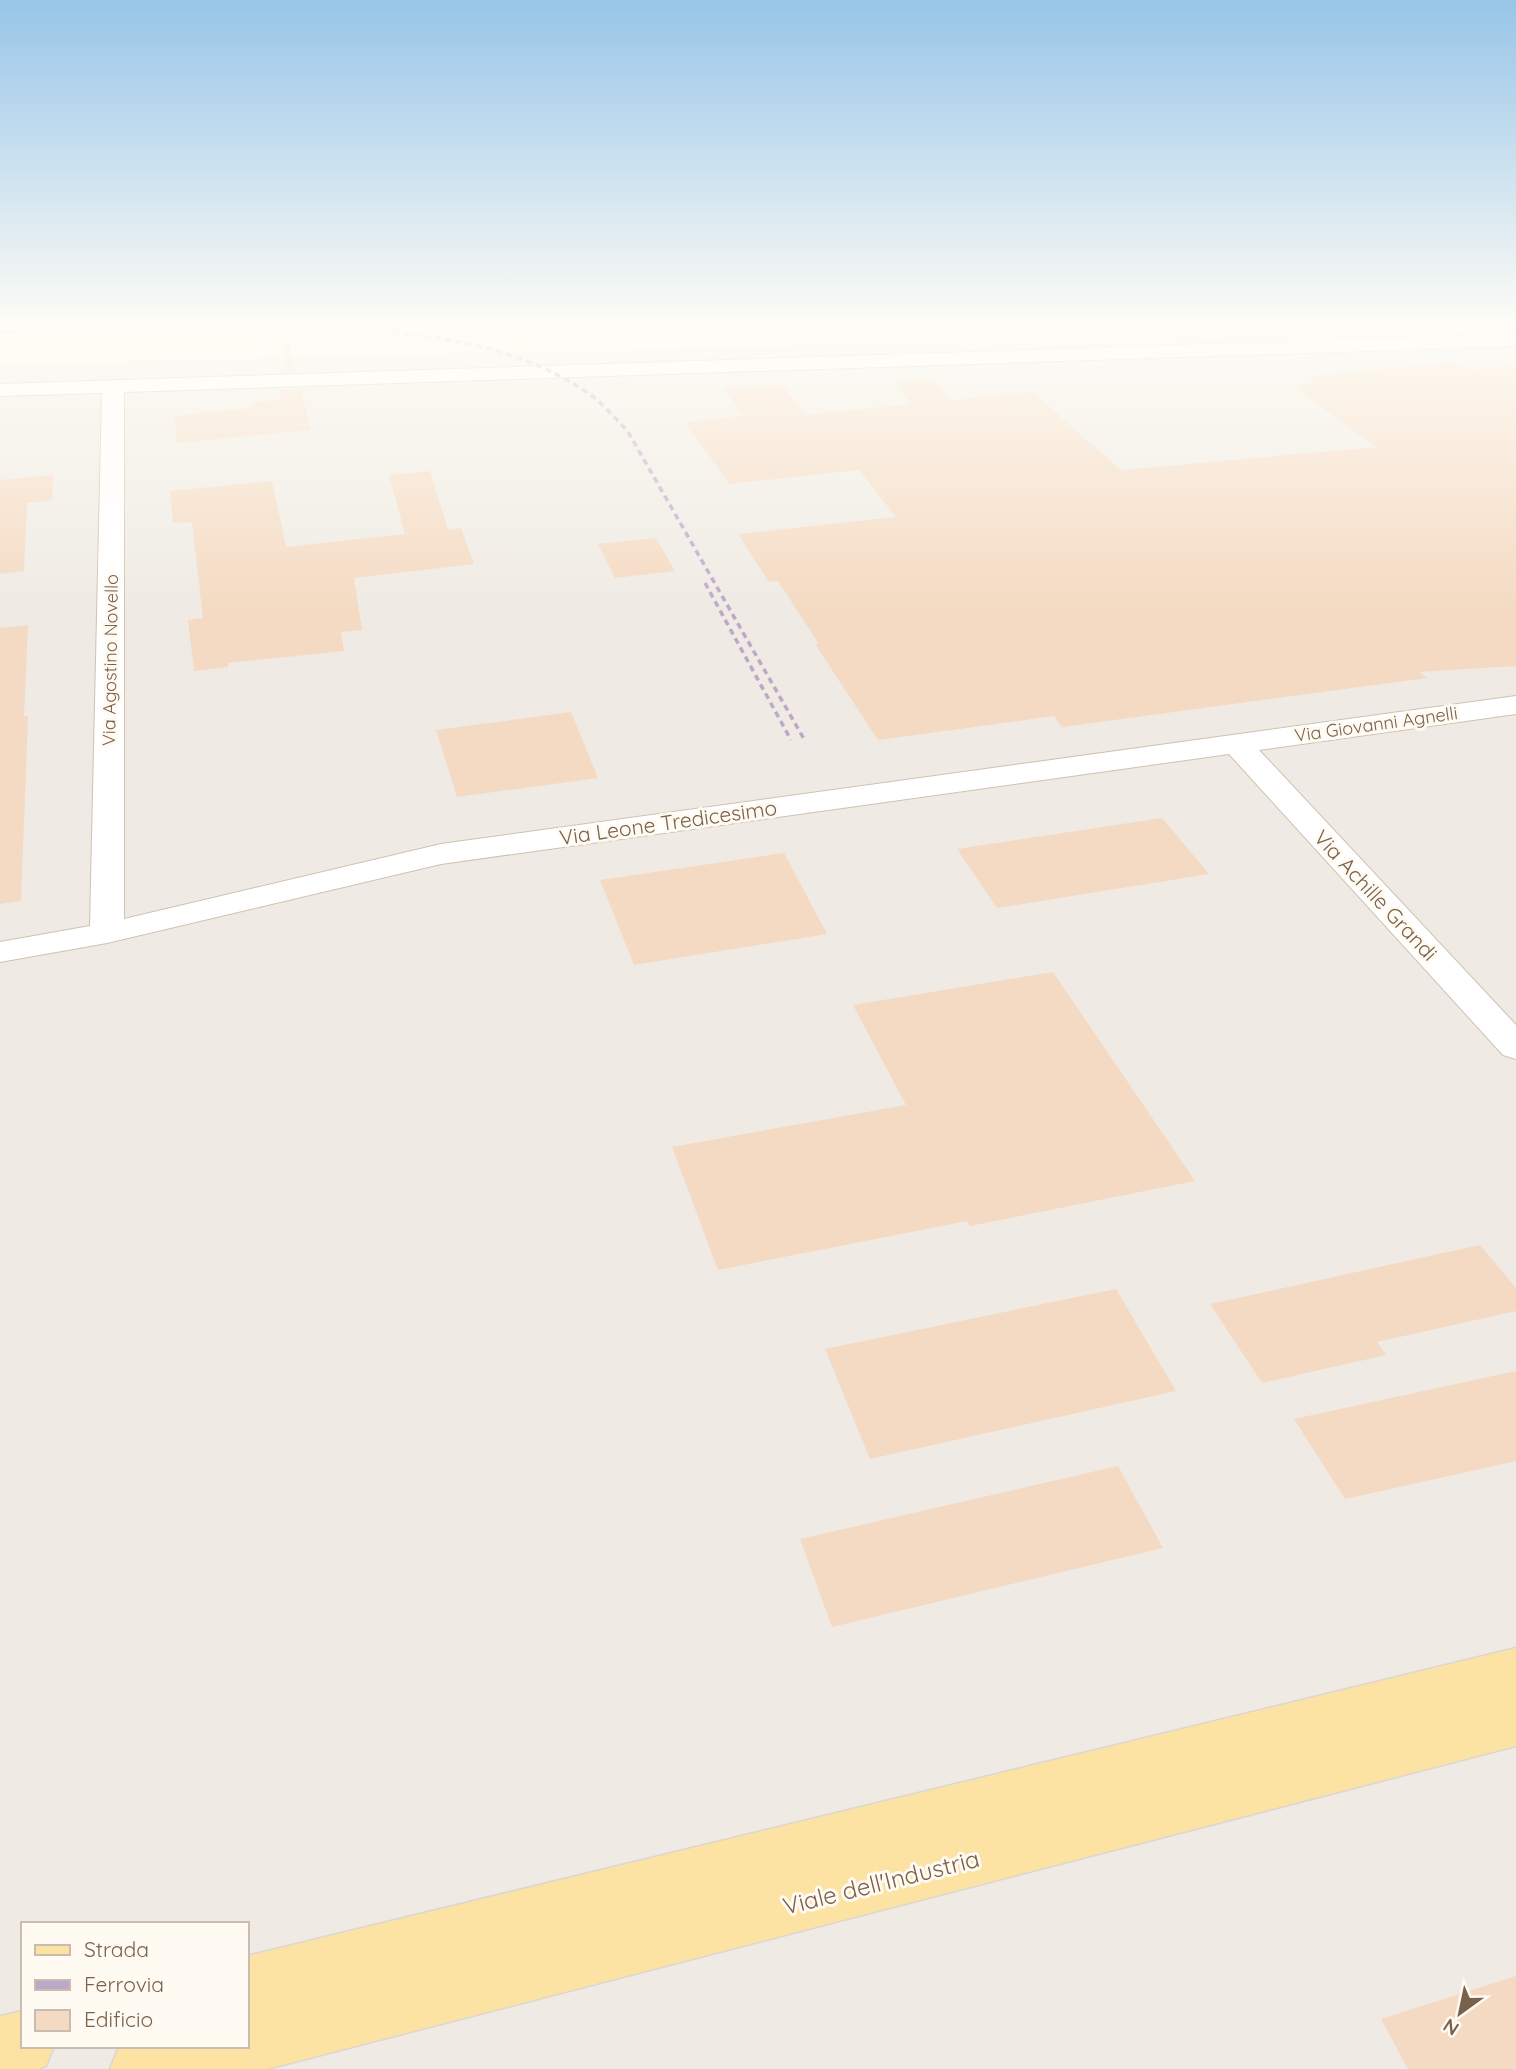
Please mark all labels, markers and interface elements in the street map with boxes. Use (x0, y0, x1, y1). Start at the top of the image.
street label: Via Agostino Novello (97, 574, 123, 746)
street label: Via Giovanni Agnelli (1293, 701, 1459, 747)
street label: Via Leone Tredicesimo (558, 794, 778, 850)
street label: Via Achille Grandi (1309, 824, 1443, 966)
street label: Viale dell'Industria (780, 1843, 982, 1921)
legend (21, 1922, 248, 2048)
text: Strada (84, 1936, 149, 1962)
text: Ferrovia (84, 1971, 164, 1997)
north arrow (1425, 1978, 1495, 2048)
text: Edificio (84, 2006, 153, 2032)
text: N (1438, 2013, 1463, 2041)

